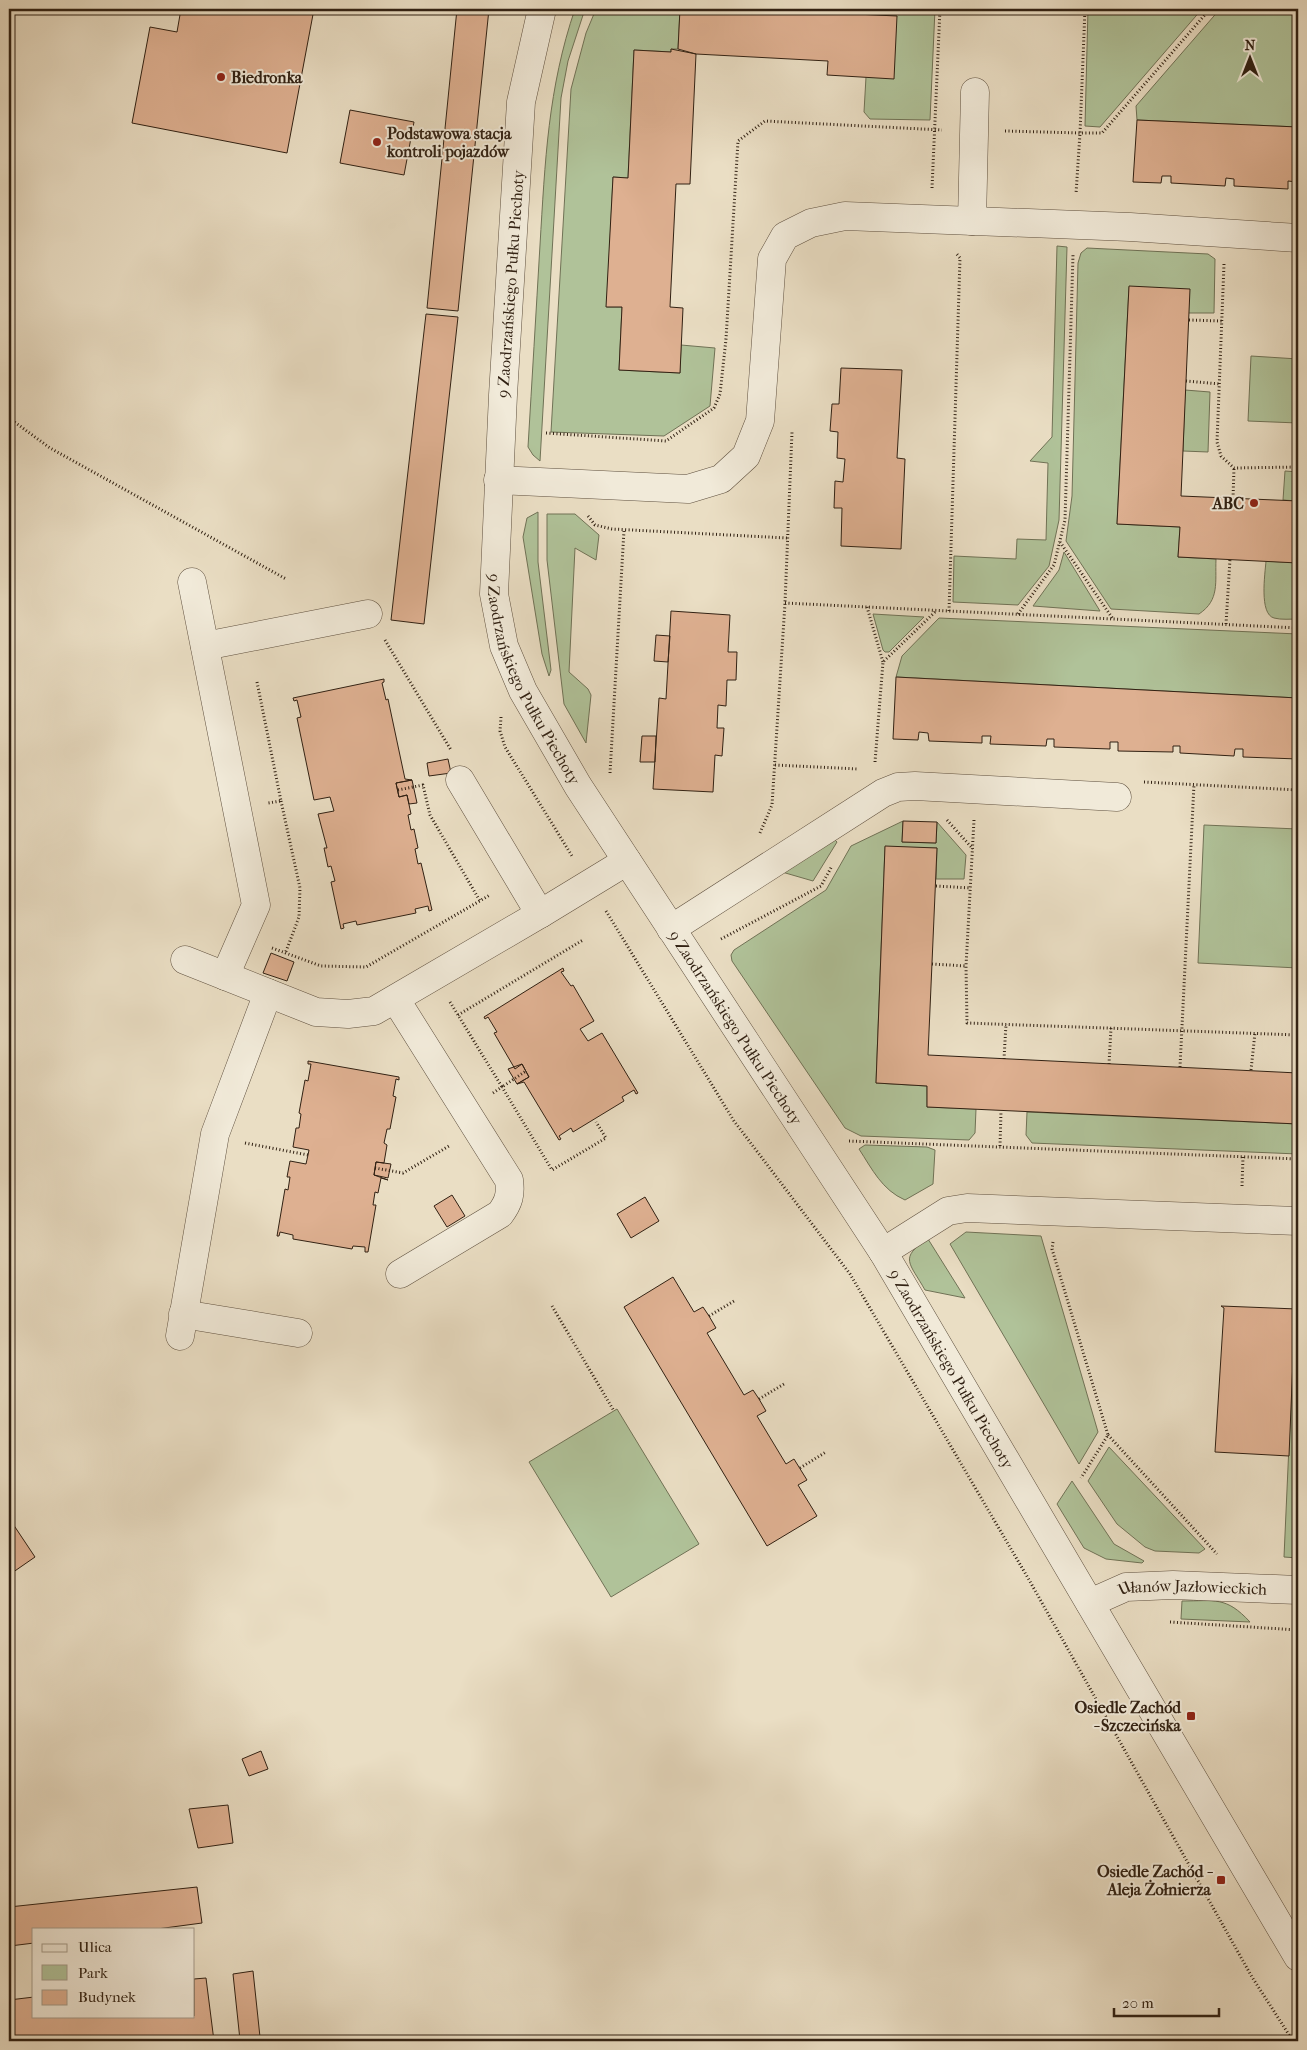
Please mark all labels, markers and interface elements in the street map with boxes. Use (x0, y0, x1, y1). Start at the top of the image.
north arrow (1224, 32, 1274, 82)
text: N (1245, 37, 1256, 54)
place label: Biedronka (231, 68, 303, 87)
marker: Biedronka (215, 71, 227, 83)
place label: Podstawowa stacja kontroli pojazdów (386, 124, 512, 162)
marker: Podstawowa stacja kontroli pojazdów (371, 136, 383, 148)
street label: 9 Zaodrzańskiego Pułku Piechoty (493, 169, 528, 399)
place label: ABC (1211, 494, 1244, 513)
marker: ABC (1248, 497, 1260, 509)
street label: 9 Zaodrzańskiego Pułku Piechoty (484, 573, 584, 788)
street label: 9 Zaodrzańskiego Pułku Piechoty (665, 927, 806, 1129)
street label: 9 Zaodrzańskiego Pułku Piechoty (885, 1266, 1018, 1473)
street label: Ułanów Jazłowieckich (1115, 1576, 1267, 1599)
place label: Osiedle Zachód - Szczecińska (1075, 1698, 1182, 1735)
marker: Osiedle Zachód - Szczecińska (1185, 1710, 1197, 1722)
place label: Osiedle Zachód - Aleja Żołnierza (1097, 1862, 1214, 1899)
marker: Osiedle Zachód - Aleja Żołnierza (1215, 1874, 1227, 1886)
legend (32, 1928, 195, 2018)
text: Ulica (78, 1938, 113, 1956)
text: Park (78, 1964, 108, 1982)
scale bar (1114, 1985, 1220, 2017)
text: Budynek (78, 1988, 136, 2006)
text: 20 m (1122, 1994, 1154, 2012)

